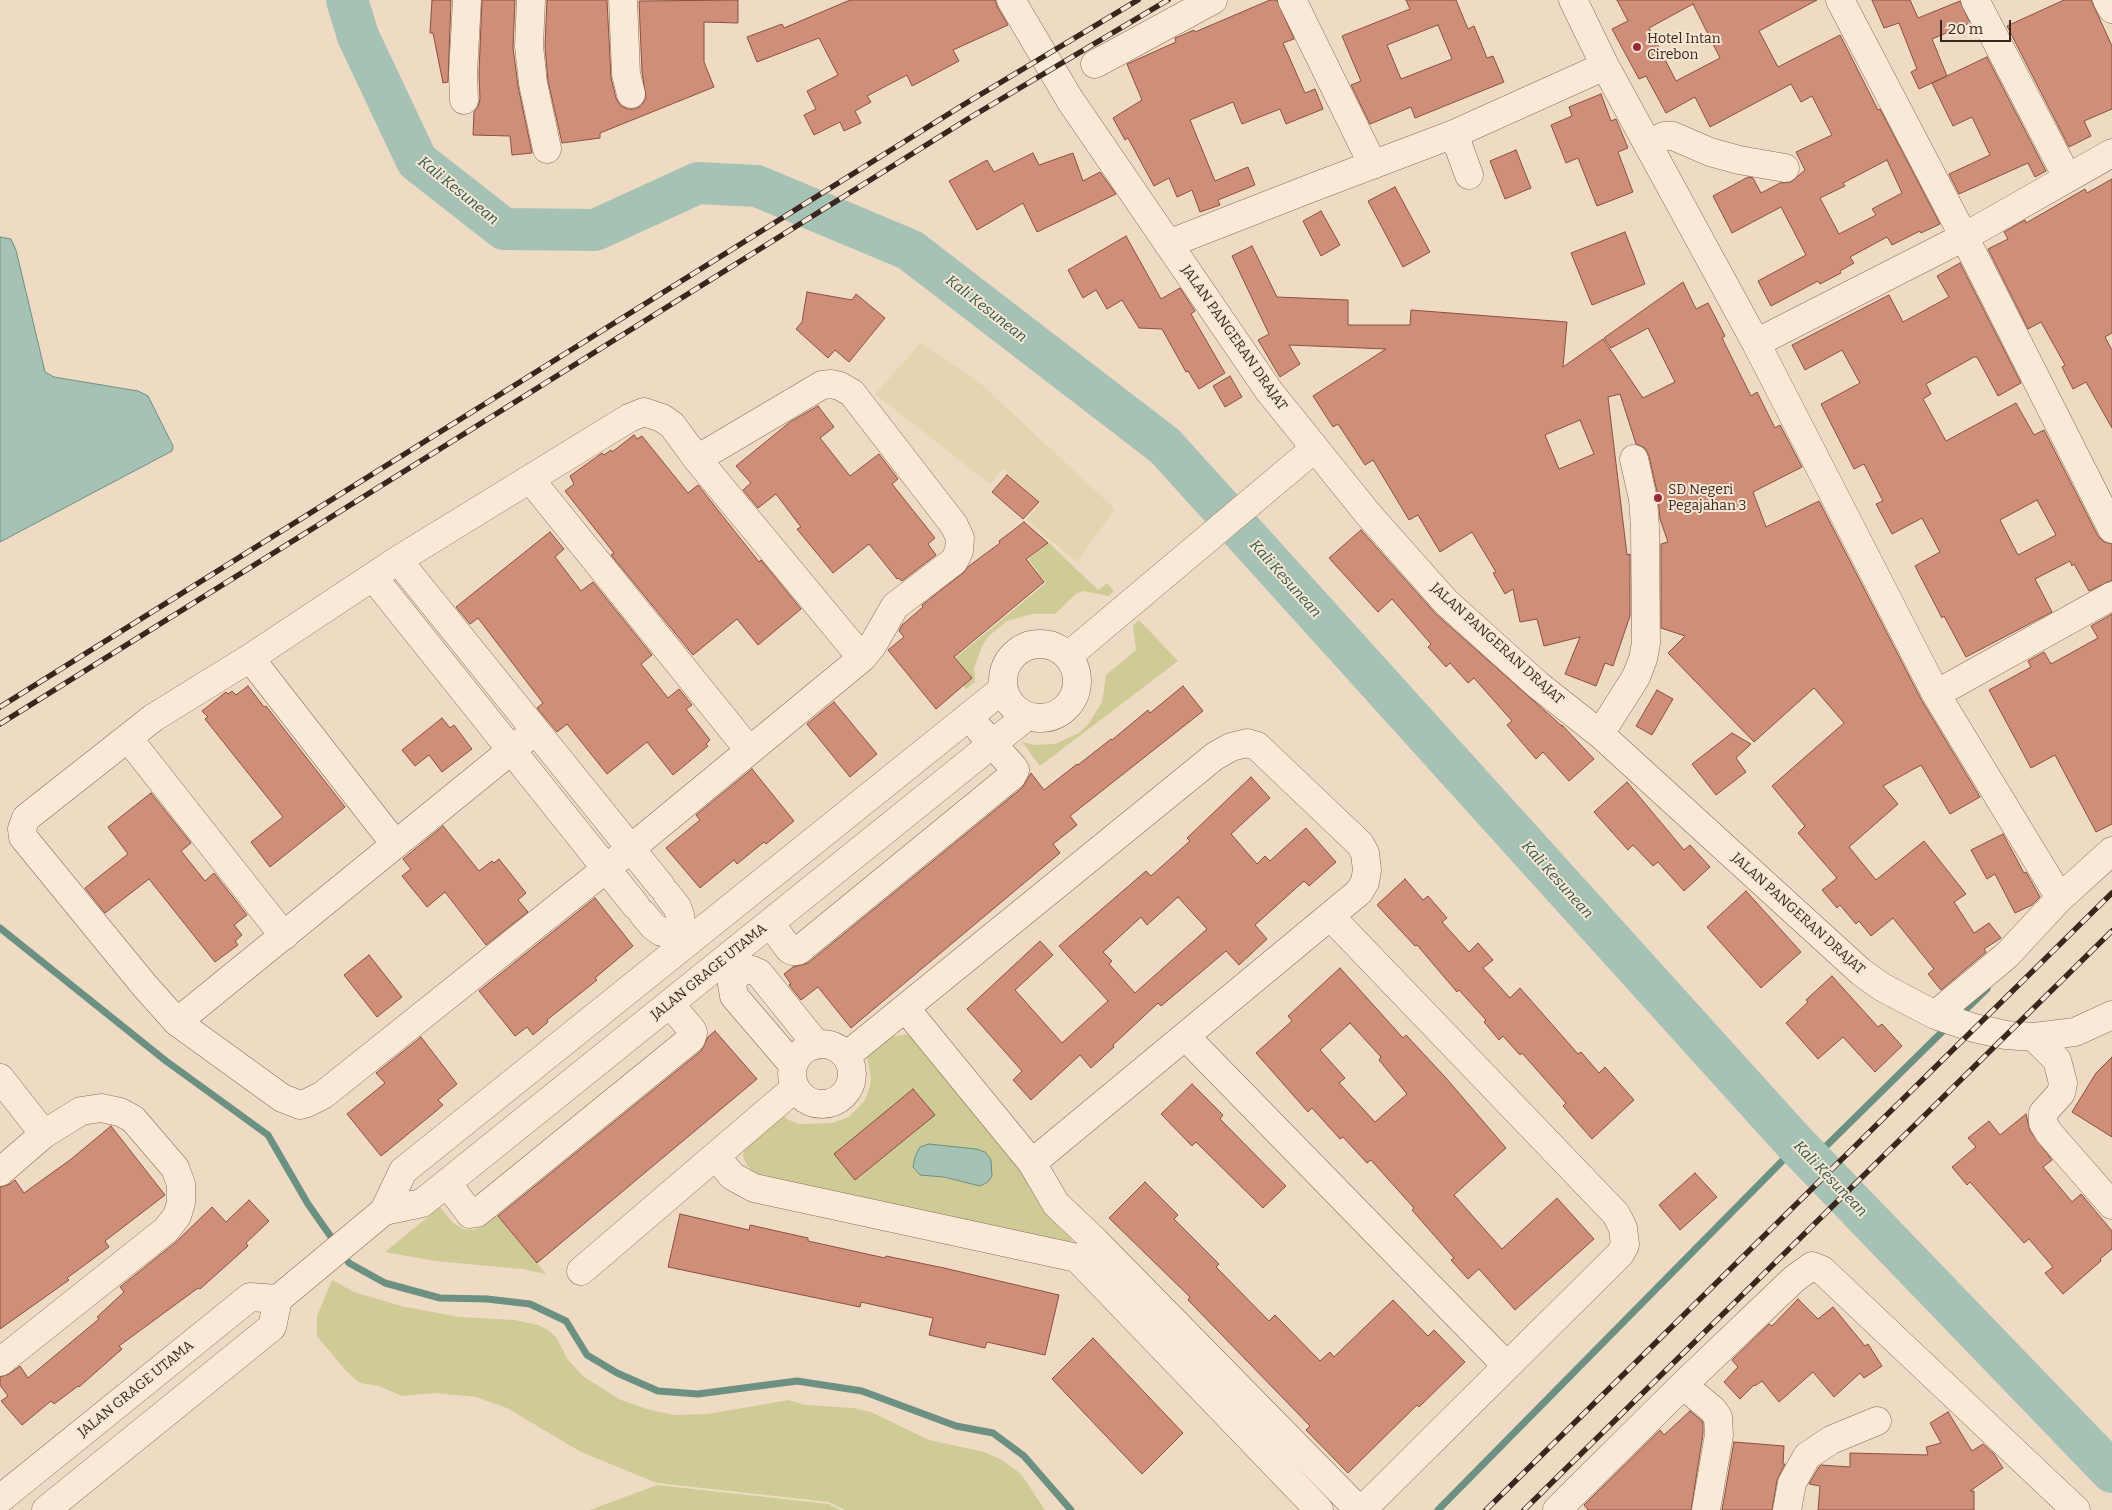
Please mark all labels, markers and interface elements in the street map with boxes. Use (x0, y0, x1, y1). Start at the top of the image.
scale bar (1942, 10, 2013, 42)
text: 20 m (1948, 20, 1983, 38)
place label: Hotel Intan Cirebon (1647, 31, 1721, 64)
marker: Hotel Intan Cirebon (1631, 41, 1643, 53)
water label: Kali Kesunean (414, 153, 502, 229)
street label: JALAN PANGERAN DRAJAT (1177, 262, 1291, 414)
water label: Kali Kesunean (942, 272, 1030, 346)
place label: SD Negeri Pegajahan 3 (1668, 482, 1747, 514)
marker: SD Negeri Pegajahan 3 (1652, 492, 1664, 504)
water label: Kali Kesunean (1245, 537, 1325, 621)
street label: JALAN PANGERAN DRAJAT (1427, 580, 1567, 708)
water label: Kali Kesunean (1517, 838, 1597, 922)
street label: JALAN PANGERAN DRAJAT (1728, 850, 1868, 978)
street label: JALAN GRAGE UTAMA (648, 920, 770, 1024)
water label: Kali Kesunean (1789, 1137, 1871, 1221)
street label: JALAN GRAGE UTAMA (75, 1337, 197, 1441)

